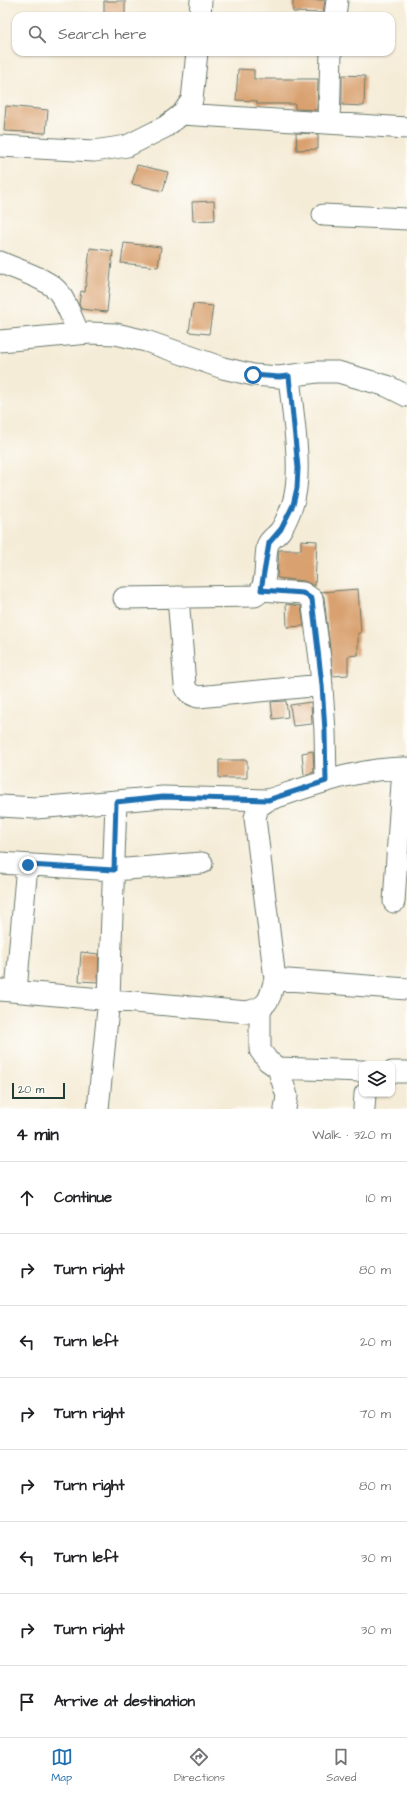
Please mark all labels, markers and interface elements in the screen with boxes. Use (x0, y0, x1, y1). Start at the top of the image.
search box (12, 12, 395, 56)
icon: search (26, 23, 48, 45)
text: Search here (58, 24, 147, 45)
route start (244, 366, 262, 384)
route end (19, 856, 37, 874)
map controls (359, 1061, 395, 1097)
button: layers (359, 1061, 395, 1097)
scale bar (12, 1081, 65, 1100)
text: 20 m (18, 1082, 44, 1097)
text: 4 min (16, 1123, 59, 1147)
text: Walk · 320 m (312, 1126, 391, 1144)
icon: ahead (16, 1187, 38, 1209)
text: Continue (54, 1187, 112, 1208)
text: 10 m (366, 1189, 391, 1207)
icon: right (16, 1259, 38, 1281)
text: Turn right (54, 1259, 125, 1280)
text: 80 m (359, 1261, 391, 1279)
icon: left (16, 1331, 38, 1353)
text: Turn left (54, 1331, 118, 1352)
text: 20 m (360, 1333, 391, 1351)
icon: right (16, 1403, 38, 1425)
text: Turn right (54, 1403, 125, 1424)
text: 70 m (359, 1405, 391, 1423)
icon: right (16, 1475, 38, 1497)
text: Turn right (54, 1475, 125, 1496)
text: 80 m (359, 1477, 391, 1495)
icon: left (16, 1547, 38, 1569)
text: Turn left (54, 1547, 118, 1568)
text: 30 m (361, 1549, 391, 1567)
icon: right (16, 1619, 38, 1641)
text: Turn right (54, 1619, 125, 1640)
text: 30 m (361, 1621, 391, 1639)
icon: arrive (16, 1691, 38, 1713)
text: Arrive at destination (54, 1691, 195, 1712)
tab: Map (51, 1746, 73, 1785)
tab: Directions (174, 1746, 225, 1785)
tab: Saved (326, 1746, 356, 1785)

